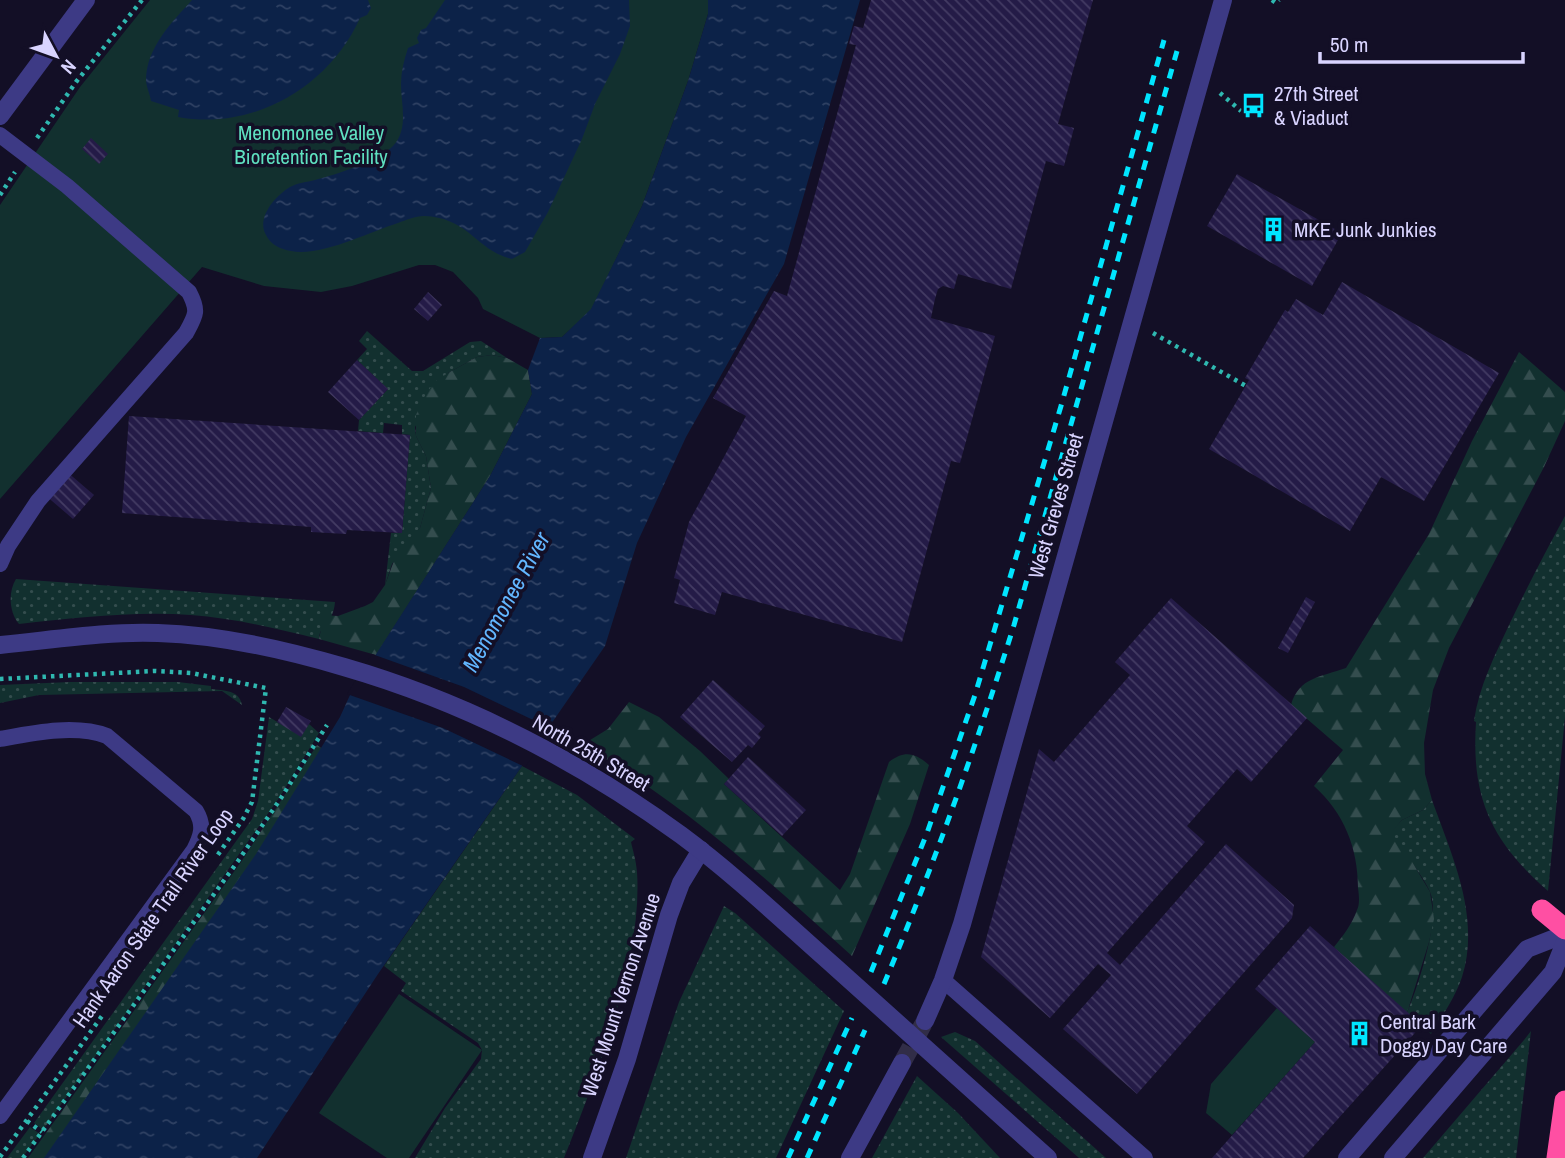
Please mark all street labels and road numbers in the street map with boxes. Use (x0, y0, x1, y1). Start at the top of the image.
street label: West Greves Street (1021, 430, 1090, 582)
street label: North 25th Street (527, 707, 655, 798)
street label: Hank Aaron State Trail River Loop (65, 802, 240, 1033)
street label: West Mount Vernon Avenue (574, 889, 667, 1101)

